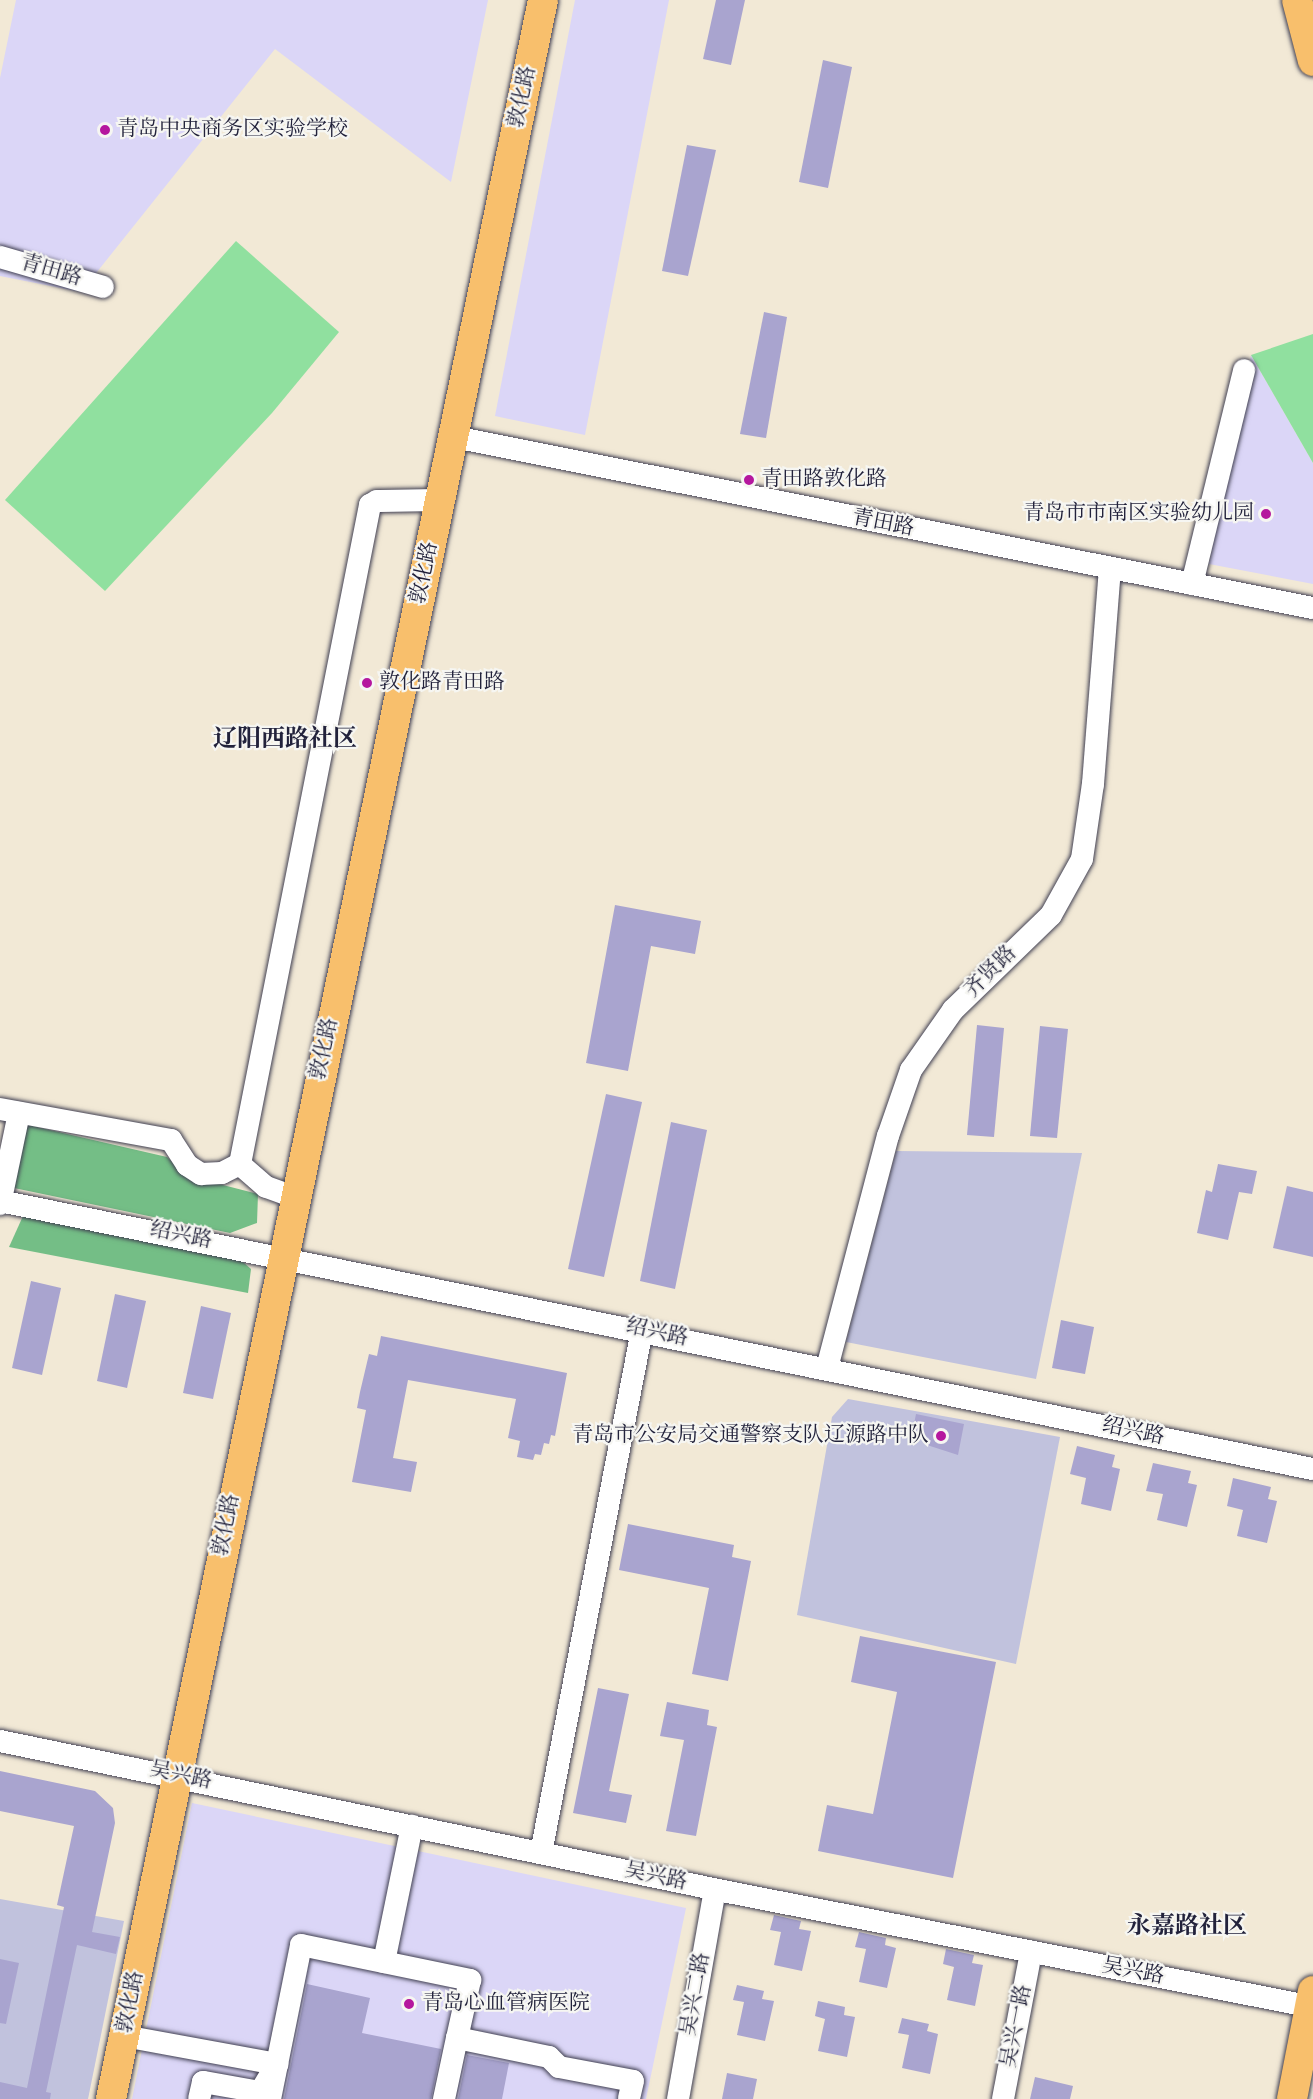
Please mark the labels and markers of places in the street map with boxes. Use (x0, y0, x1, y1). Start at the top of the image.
place label: 青岛中央商务区实验学校 (117, 117, 348, 143)
marker: 青岛中央商务区实验学校 (98, 123, 112, 137)
place label: 青田路敦化路 (761, 467, 887, 493)
marker: 青田路敦化路 (742, 473, 756, 487)
place label: 青岛市市南区实验幼儿园 (1023, 501, 1254, 527)
marker: 青岛市市南区实验幼儿园 (1259, 507, 1273, 521)
place label: 敦化路青田路 (379, 670, 505, 696)
marker: 敦化路青田路 (360, 676, 374, 690)
place label: 青岛市公安局交通警察支队辽源路中队 (572, 1423, 929, 1449)
marker: 青岛市公安局交通警察支队辽源路中队 (934, 1429, 948, 1443)
place label: 青岛心血管病医院 (422, 1991, 590, 2017)
marker: 青岛心血管病医院 (400, 1995, 418, 2013)

